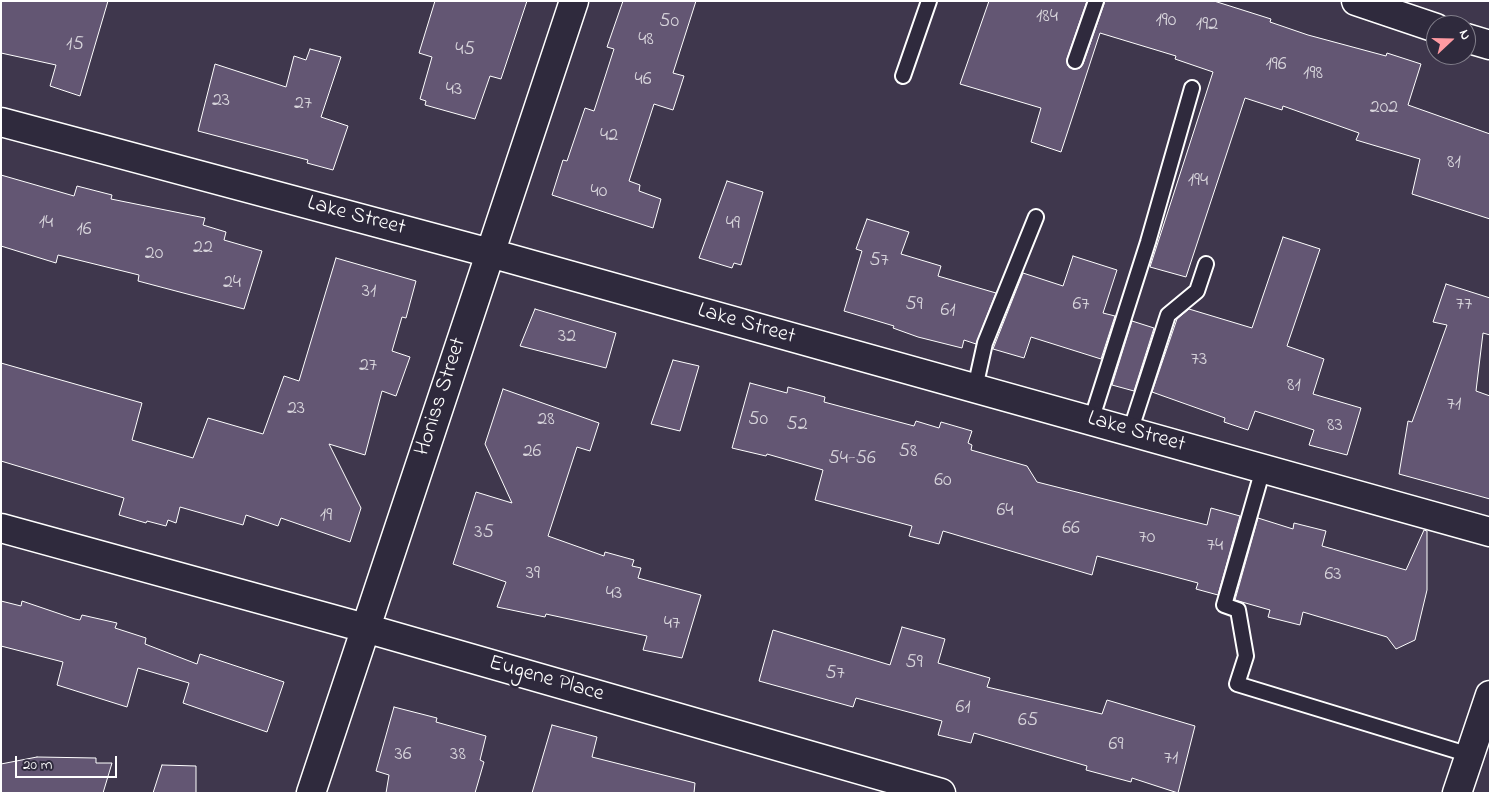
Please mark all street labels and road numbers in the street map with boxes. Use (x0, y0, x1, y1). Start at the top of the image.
street label: Lake Street (304, 191, 408, 243)
street label: Lake Street (694, 298, 798, 352)
street label: Honiss Street (411, 335, 473, 459)
street label: Lake Street (1084, 406, 1188, 460)
street label: Eugene Place (485, 651, 607, 709)

